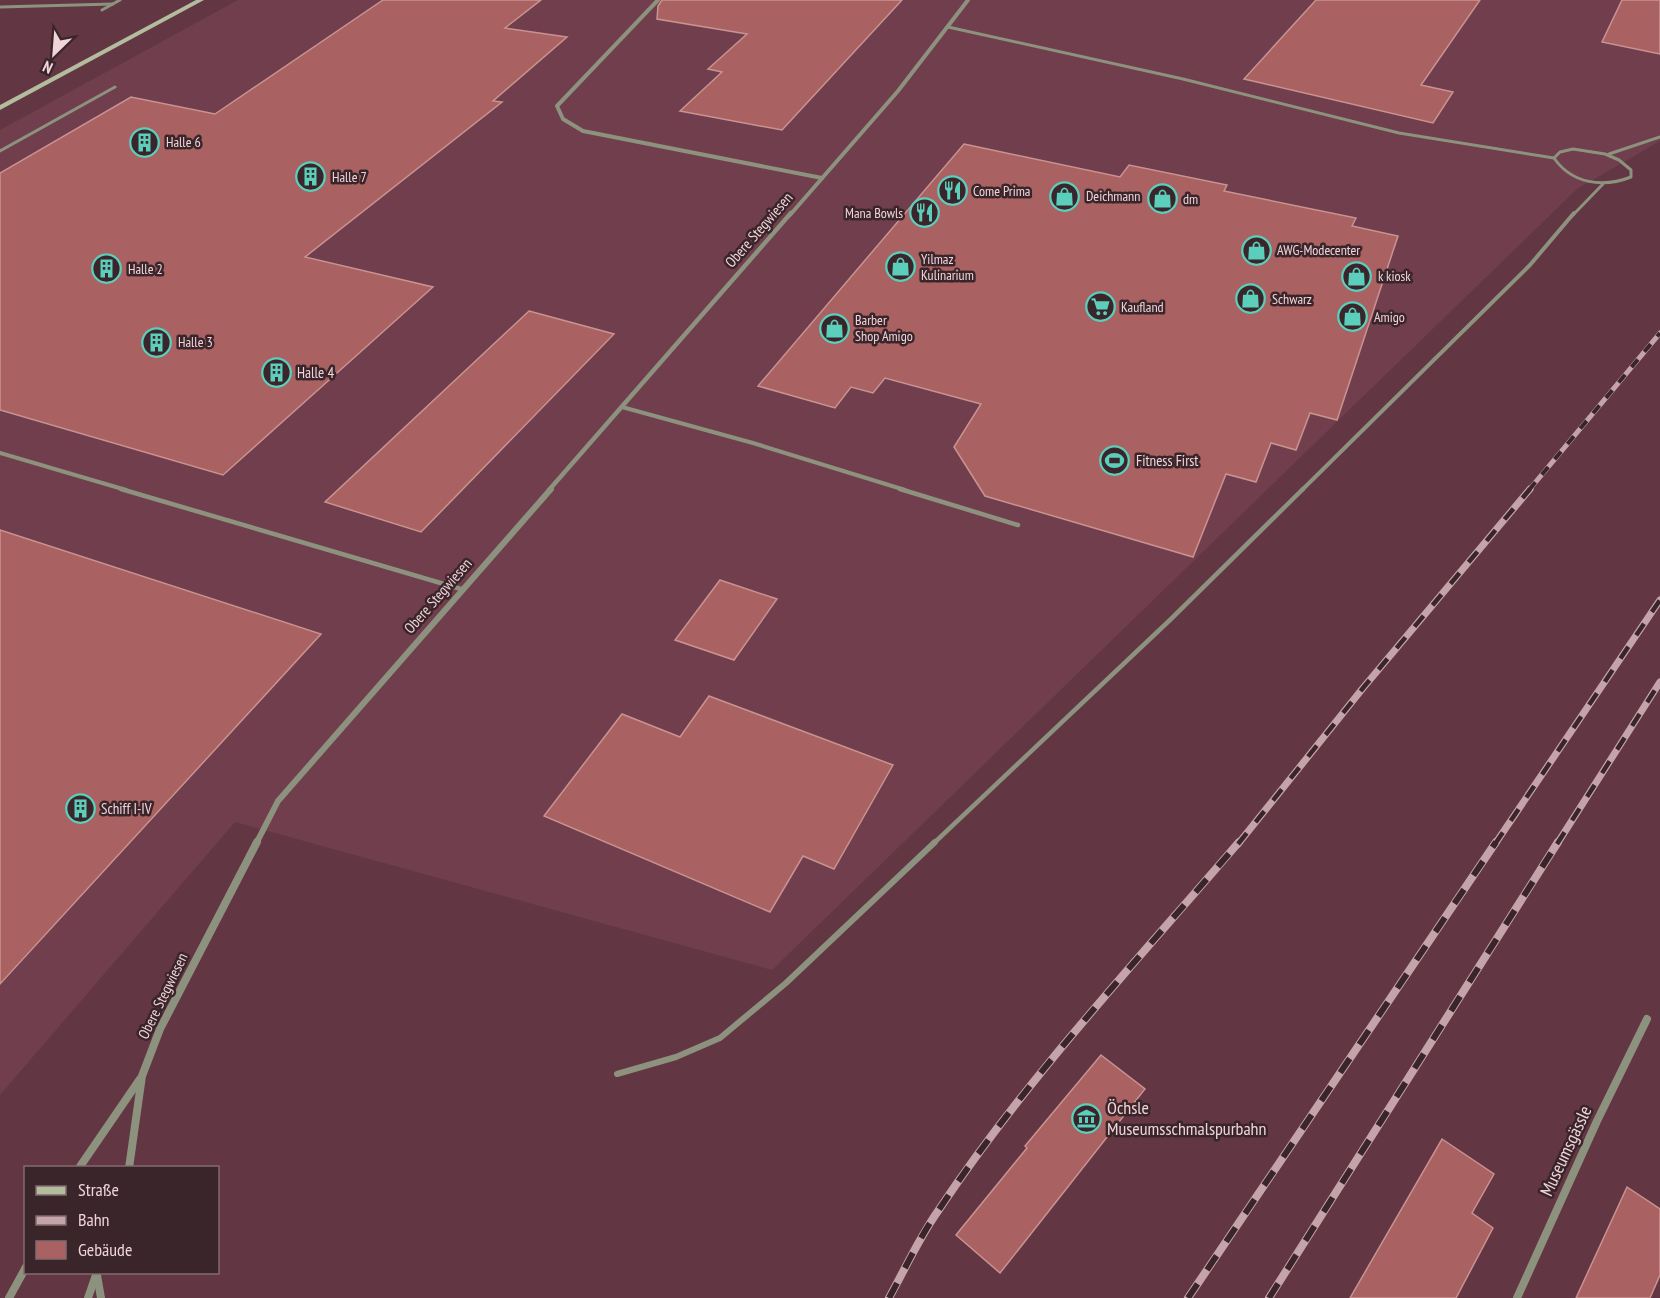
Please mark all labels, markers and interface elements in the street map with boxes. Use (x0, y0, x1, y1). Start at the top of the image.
north arrow (24, 24, 84, 84)
text: N (40, 57, 56, 78)
building icon: Halle 6 (129, 126, 161, 158)
place label: Halle 6 (166, 133, 201, 151)
building icon: Halle 7 (295, 161, 327, 193)
place label: Halle 7 (332, 168, 367, 186)
restaurant icon: Come Prima (936, 175, 968, 207)
shop icon: Deichmann (1049, 180, 1081, 212)
place label: Come Prima (973, 182, 1030, 200)
shop icon: dm (1146, 183, 1178, 215)
place label: Deichmann (1086, 187, 1140, 205)
street label: Obere Stegwiesen (721, 188, 796, 271)
place label: dm (1183, 190, 1198, 208)
restaurant icon: Mana Bowls (908, 197, 940, 229)
place label: Mana Bowls (845, 204, 903, 222)
shop icon: AWG-Modecenter (1240, 234, 1272, 266)
place label: AWG-Modecenter (1277, 241, 1360, 259)
place label: Yilmaz Kulinarium (921, 250, 974, 284)
shop icon: Yilmaz Kulinarium (884, 251, 916, 283)
building icon: Halle 2 (91, 253, 123, 285)
place label: Halle 2 (128, 260, 163, 278)
shop icon: k kiosk (1341, 260, 1373, 292)
place label: k kiosk (1378, 267, 1411, 285)
shop icon: Schwarz (1235, 283, 1267, 315)
place label: Schwarz (1272, 290, 1312, 308)
supermarket icon: Kaufland (1084, 291, 1116, 323)
place label: Kaufland (1121, 298, 1164, 316)
shop icon: Amigo (1337, 301, 1369, 333)
place label: Amigo (1374, 308, 1405, 326)
place label: Barber Shop Amigo (855, 311, 913, 345)
shop icon: Barber Shop Amigo (818, 312, 850, 344)
building icon: Halle 3 (141, 326, 173, 358)
place label: Halle 3 (178, 333, 213, 351)
building icon: Halle 4 (260, 357, 292, 389)
place label: Halle 4 (297, 363, 334, 382)
sports icon: Fitness First (1099, 445, 1131, 477)
place label: Fitness First (1136, 451, 1198, 470)
street label: Obere Stegwiesen (400, 554, 475, 637)
building icon: Schiff I-IV (64, 793, 96, 825)
place label: Schiff I-IV (101, 799, 152, 818)
street label: Obere Stegwiesen (134, 950, 192, 1042)
place label: Öchsle Museumsschmalspurbahn (1107, 1096, 1266, 1140)
museum icon: Öchsle Museumsschmalspurbahn (1070, 1102, 1102, 1134)
street label: Museumsgässle (1535, 1102, 1597, 1200)
legend (24, 1166, 219, 1274)
text: Straße (78, 1178, 119, 1201)
text: Bahn (78, 1208, 110, 1231)
text: Gebäude (78, 1238, 132, 1261)

